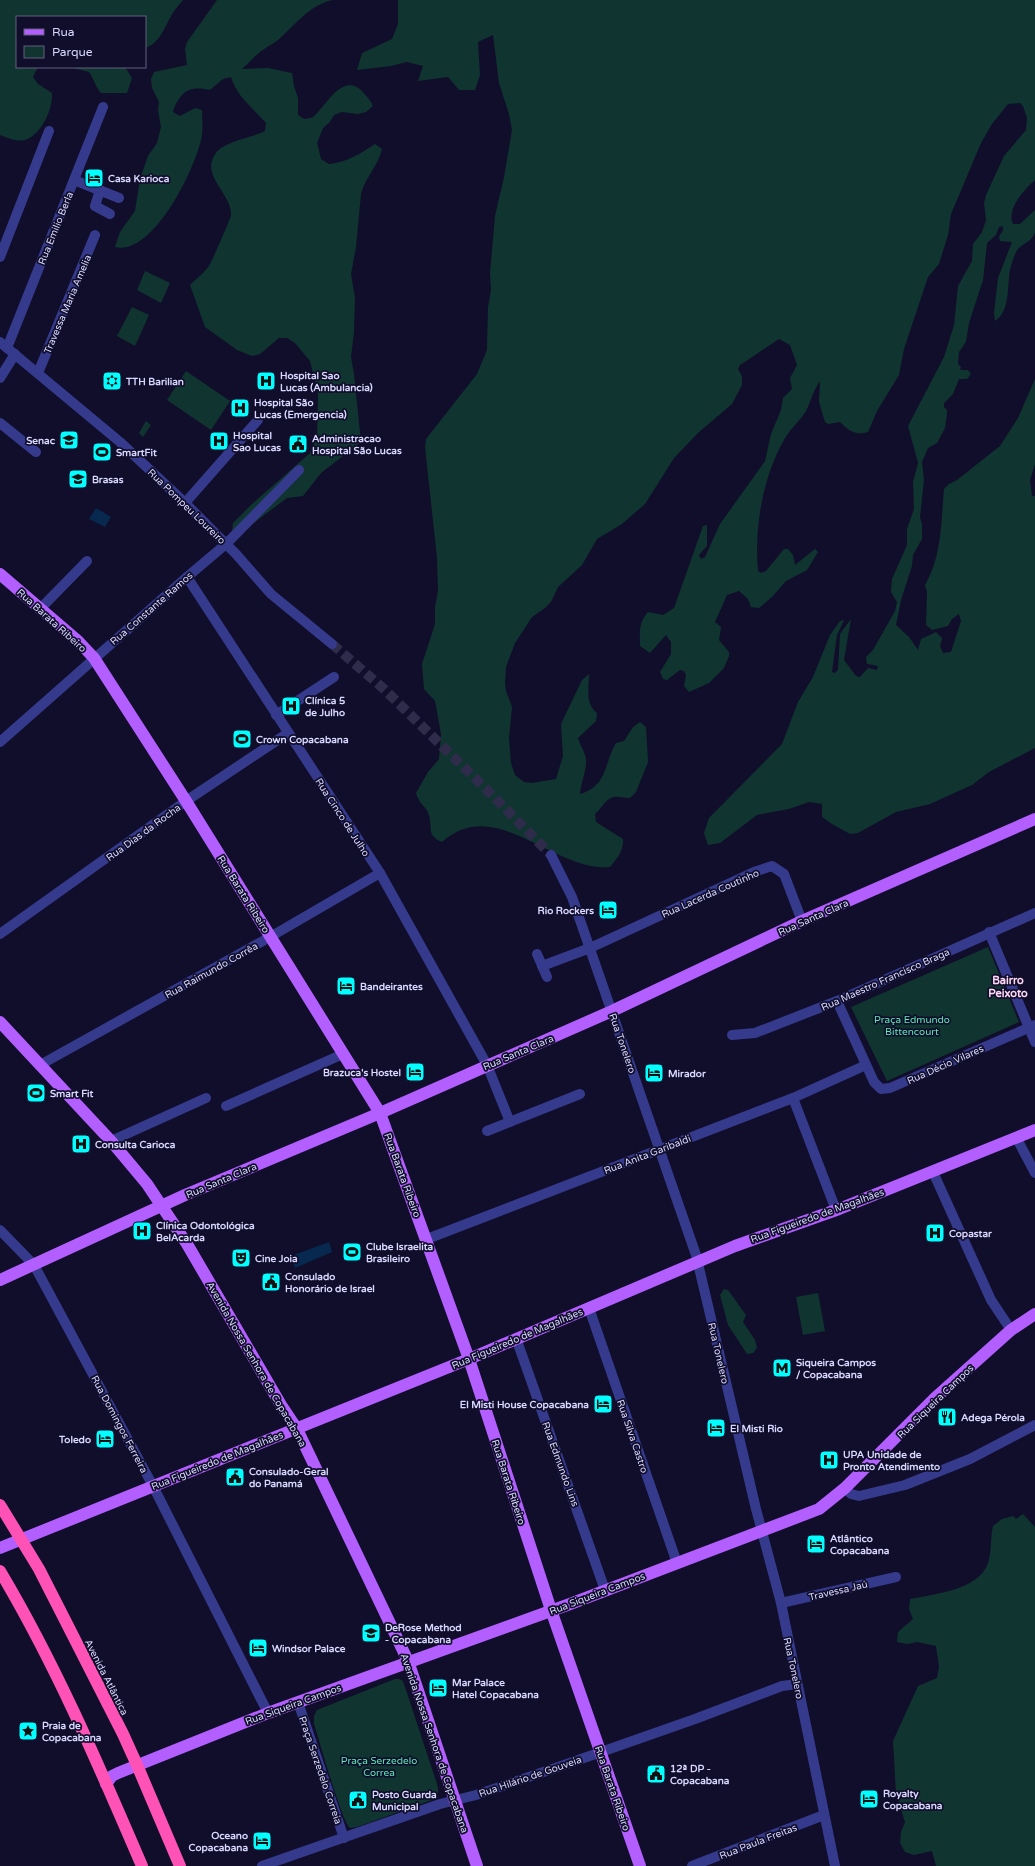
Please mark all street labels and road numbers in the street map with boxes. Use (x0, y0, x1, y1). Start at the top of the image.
street label: Rua Emilio Berla (36, 190, 76, 267)
street label: Travessa Maria Amelia (42, 253, 94, 356)
street label: Rua Pompeu Loureiro (145, 466, 228, 547)
street label: Rua Constante Ramos (108, 570, 196, 648)
street label: Rua Barata Ribeiro (14, 586, 88, 655)
street label: Rua Cinco de Julho (312, 776, 372, 859)
street label: Rua Dias da Rocha (104, 802, 183, 864)
street label: Rua Barata Ribeiro (214, 854, 272, 936)
street label: Rua Lacerda Coutinho (660, 867, 761, 921)
street label: Rua Santa Clara (776, 897, 850, 939)
street label: Rua Raimundo Corrêa (163, 940, 260, 1001)
street label: Rua Maestro Francisco Braga (819, 946, 952, 1014)
street label: Rua Tonelero (606, 1012, 638, 1075)
street label: Rua Santa Clara (481, 1033, 556, 1073)
street label: Rua Décio Vilares (905, 1043, 986, 1087)
street label: Rua Barata Ribeiro (381, 1131, 423, 1219)
street label: Rua Anita Garibaldi (602, 1133, 693, 1177)
street label: Rua Santa Clara (184, 1161, 259, 1201)
street label: Rua Figueiredo de Magalhães (749, 1186, 886, 1246)
street label: Avenida Nossa Senhora de Copacabana (204, 1280, 309, 1449)
street label: Rua Figueiredo de Magalhães (450, 1306, 585, 1372)
street label: Rua Tonelero (705, 1321, 731, 1385)
street label: Rua Siqueira Campos (895, 1362, 977, 1441)
street label: Rua Domingos Ferreira (88, 1374, 150, 1475)
street label: Rua Silva Castro (614, 1398, 650, 1475)
street label: Rua Edmundo Lins (539, 1420, 581, 1509)
street label: Rua Figueiredo de Magalhães (150, 1429, 285, 1493)
street label: Rua Barata Ribeiro (489, 1438, 528, 1527)
street label: Rua Siqueira Campos (548, 1570, 647, 1618)
street label: Travessa Jaú (808, 1578, 869, 1604)
street label: Rua Tonelero (781, 1636, 805, 1700)
street label: Avenida Atlântica (82, 1638, 130, 1717)
street label: Avenida Nossa Senhora de Copacabana (398, 1652, 470, 1835)
street label: Rua Siqueira Campos (244, 1682, 343, 1728)
street label: Praça Serzedelo Correia (296, 1715, 344, 1826)
street label: Rua Barata Ribeiro (592, 1744, 632, 1832)
street label: Rua Hilário de Gouveia (477, 1754, 583, 1800)
street label: Rua Paula Freitas (718, 1822, 799, 1862)

